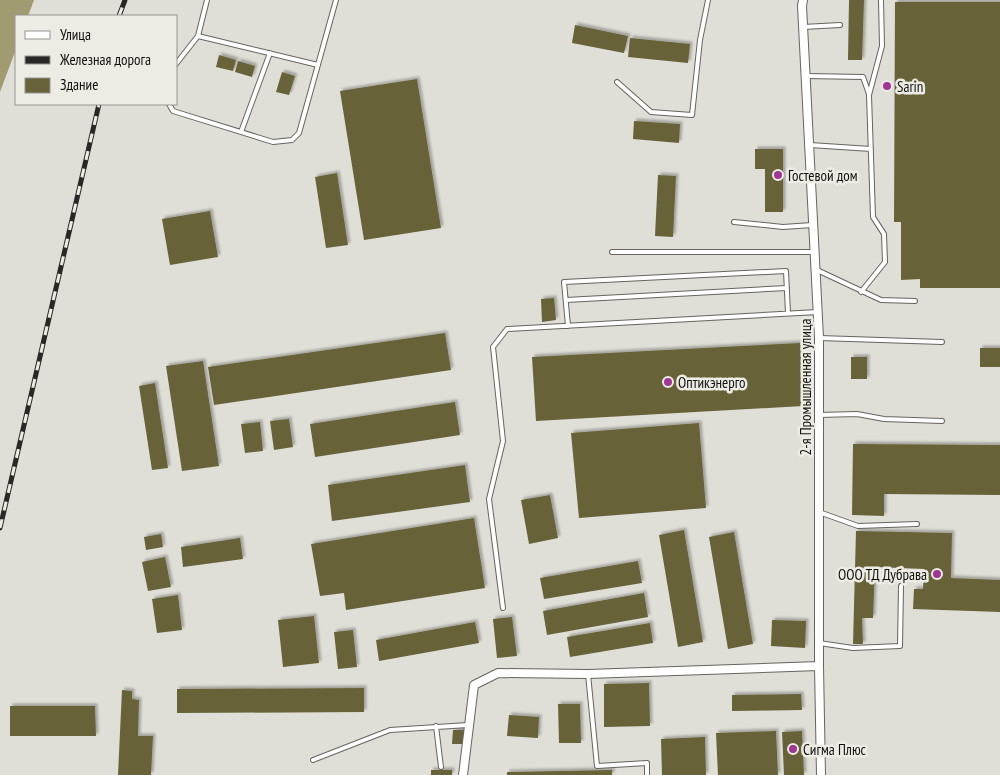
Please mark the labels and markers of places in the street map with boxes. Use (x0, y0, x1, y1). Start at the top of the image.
place label: Sarin (897, 77, 923, 96)
marker: Sarin (881, 80, 893, 92)
place label: Гостевой дом (788, 166, 858, 185)
marker: Гостевой дом (772, 169, 784, 181)
place label: Оптикэнерго (678, 373, 745, 392)
marker: Оптикэнерго (662, 376, 674, 388)
place label: ООО ТД Дубрава (838, 565, 927, 584)
marker: ООО ТД Дубрава (931, 568, 943, 580)
place label: Сигма Плюс (803, 740, 867, 759)
marker: Сигма Плюс (787, 743, 799, 755)

